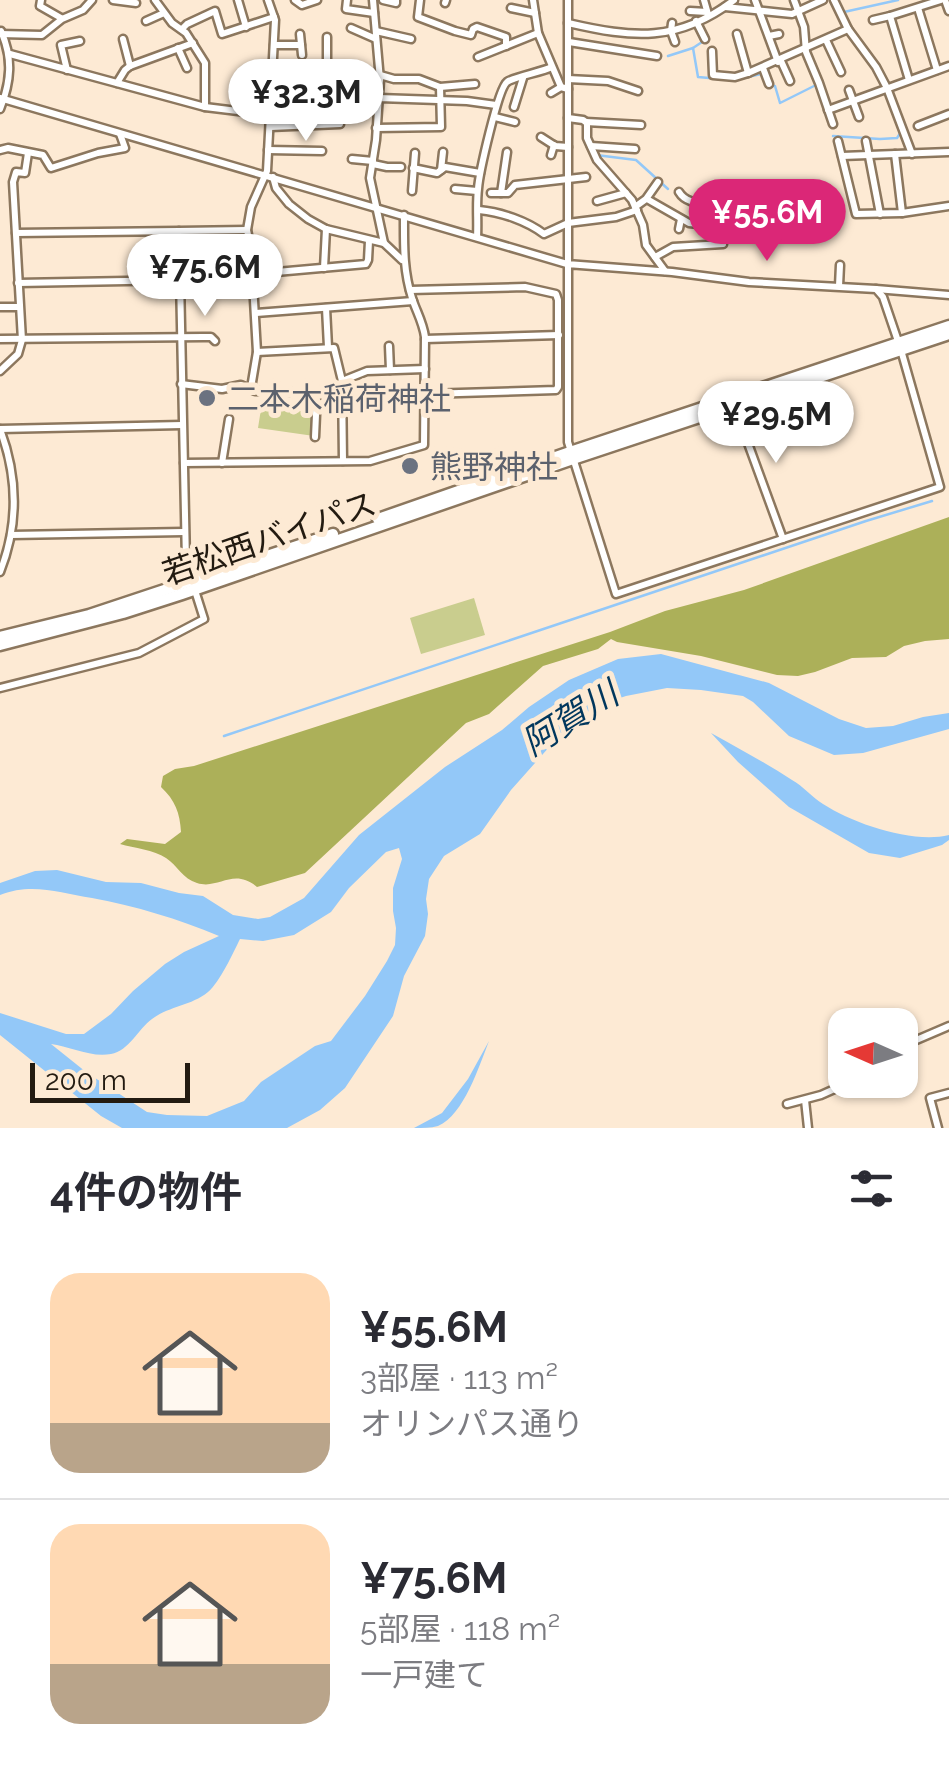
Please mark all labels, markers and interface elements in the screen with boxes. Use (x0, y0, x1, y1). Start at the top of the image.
pin: ¥32.3M (225, 59, 387, 144)
text: ¥32.3M (250, 73, 362, 110)
pin: ¥55.6M (686, 179, 848, 264)
text: ¥55.6M (711, 193, 823, 230)
pin: ¥75.6M (124, 234, 286, 319)
text: ¥75.6M (149, 248, 261, 285)
place label: 二本木稲荷神社 (227, 380, 451, 417)
pin: ¥29.5M (695, 381, 857, 466)
marker: 二本木稲荷神社 (196, 387, 218, 409)
text: ¥29.5M (720, 395, 832, 432)
place label: 熊野神社 (430, 448, 558, 485)
marker: 熊野神社 (399, 455, 421, 477)
street label: 若松西バイパス (157, 484, 381, 592)
water label: 阿賀川 (515, 671, 629, 763)
north arrow (828, 1008, 918, 1098)
map controls (828, 1008, 918, 1098)
scale bar (30, 1058, 190, 1102)
text: 200 m (45, 1064, 127, 1097)
icon: filters (844, 1161, 899, 1216)
text: 4件の物件 (50, 1168, 242, 1217)
text: ¥55.6M (360, 1303, 508, 1352)
icon: home (130, 1313, 250, 1433)
text: 3部屋 · 113 m² (360, 1359, 558, 1396)
text: オリンパス通り (360, 1405, 584, 1442)
text: ¥75.6M (360, 1554, 507, 1603)
icon: home (130, 1564, 250, 1684)
text: 5部屋 · 118 m² (360, 1610, 560, 1647)
text: 一戸建て (360, 1656, 488, 1693)

